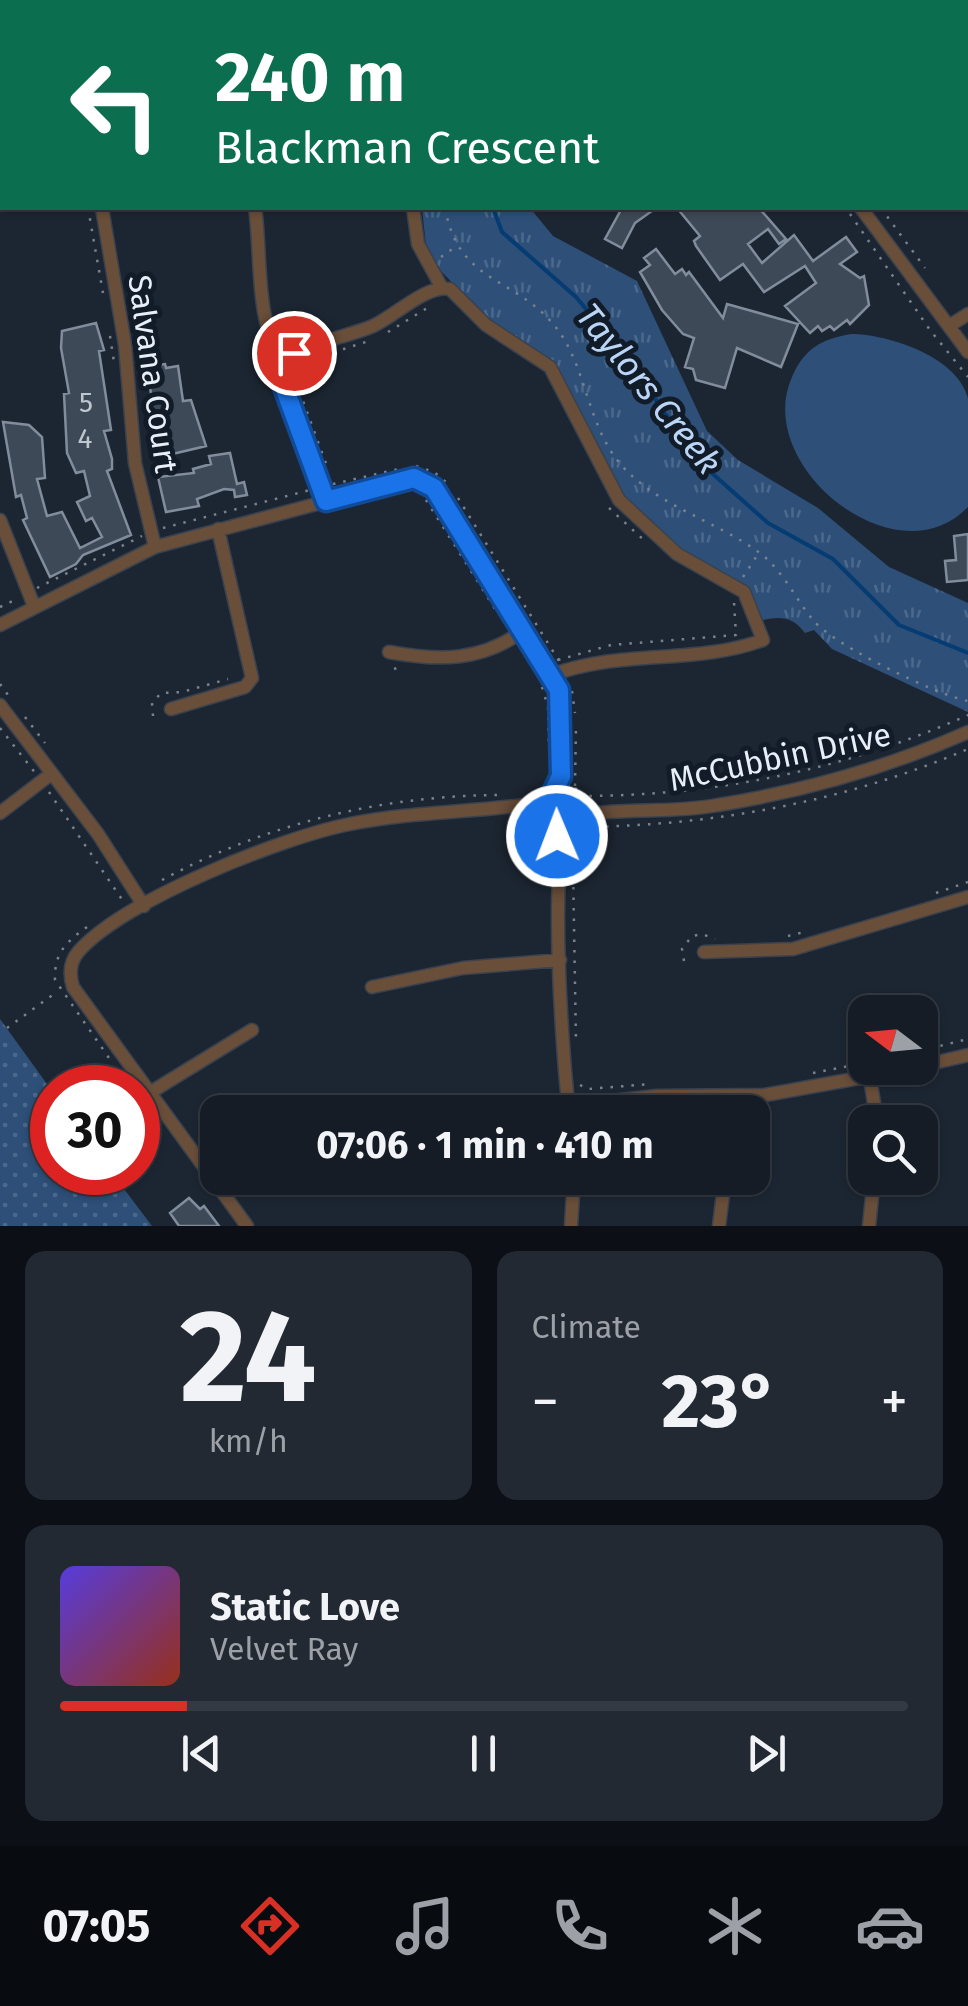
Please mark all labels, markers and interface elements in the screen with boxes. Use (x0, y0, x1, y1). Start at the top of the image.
text: 240 m (215, 36, 405, 120)
icon: left (50, 40, 180, 170)
text: Blackman Crescent (215, 121, 600, 175)
street label: Salvana Court (120, 273, 186, 476)
water label: Taylors Creek (568, 295, 730, 483)
pin (252, 311, 337, 396)
icon: arrive (267, 326, 322, 381)
house number: 5 (79, 386, 93, 419)
house number: 4 (78, 422, 93, 455)
street label: McCubbin Drive (666, 715, 894, 799)
position arrow (505, 784, 609, 888)
north arrow (848, 995, 938, 1085)
map controls (848, 995, 938, 1195)
speed limit sign: 30 (30, 1065, 160, 1195)
button: search (848, 1105, 938, 1195)
text: 07:06 · 1 min · 410 m (316, 1122, 654, 1168)
text: 24 (180, 1279, 317, 1435)
text: Climate (532, 1308, 641, 1346)
text: 23° (662, 1357, 778, 1447)
text: − (532, 1369, 559, 1435)
text: + (881, 1369, 908, 1435)
text: km/h (209, 1422, 288, 1460)
text: Static Love (210, 1584, 400, 1630)
text: Velvet Ray (210, 1630, 358, 1668)
icon: previous (174, 1726, 229, 1781)
icon: pause (456, 1726, 511, 1781)
icon: next (739, 1726, 794, 1781)
icon: directions (235, 1891, 305, 1961)
icon: music (390, 1891, 460, 1961)
icon: phone (545, 1891, 615, 1961)
icon: climate (700, 1891, 770, 1961)
icon: car (855, 1891, 925, 1961)
text: 07:05 (43, 1899, 150, 1953)

